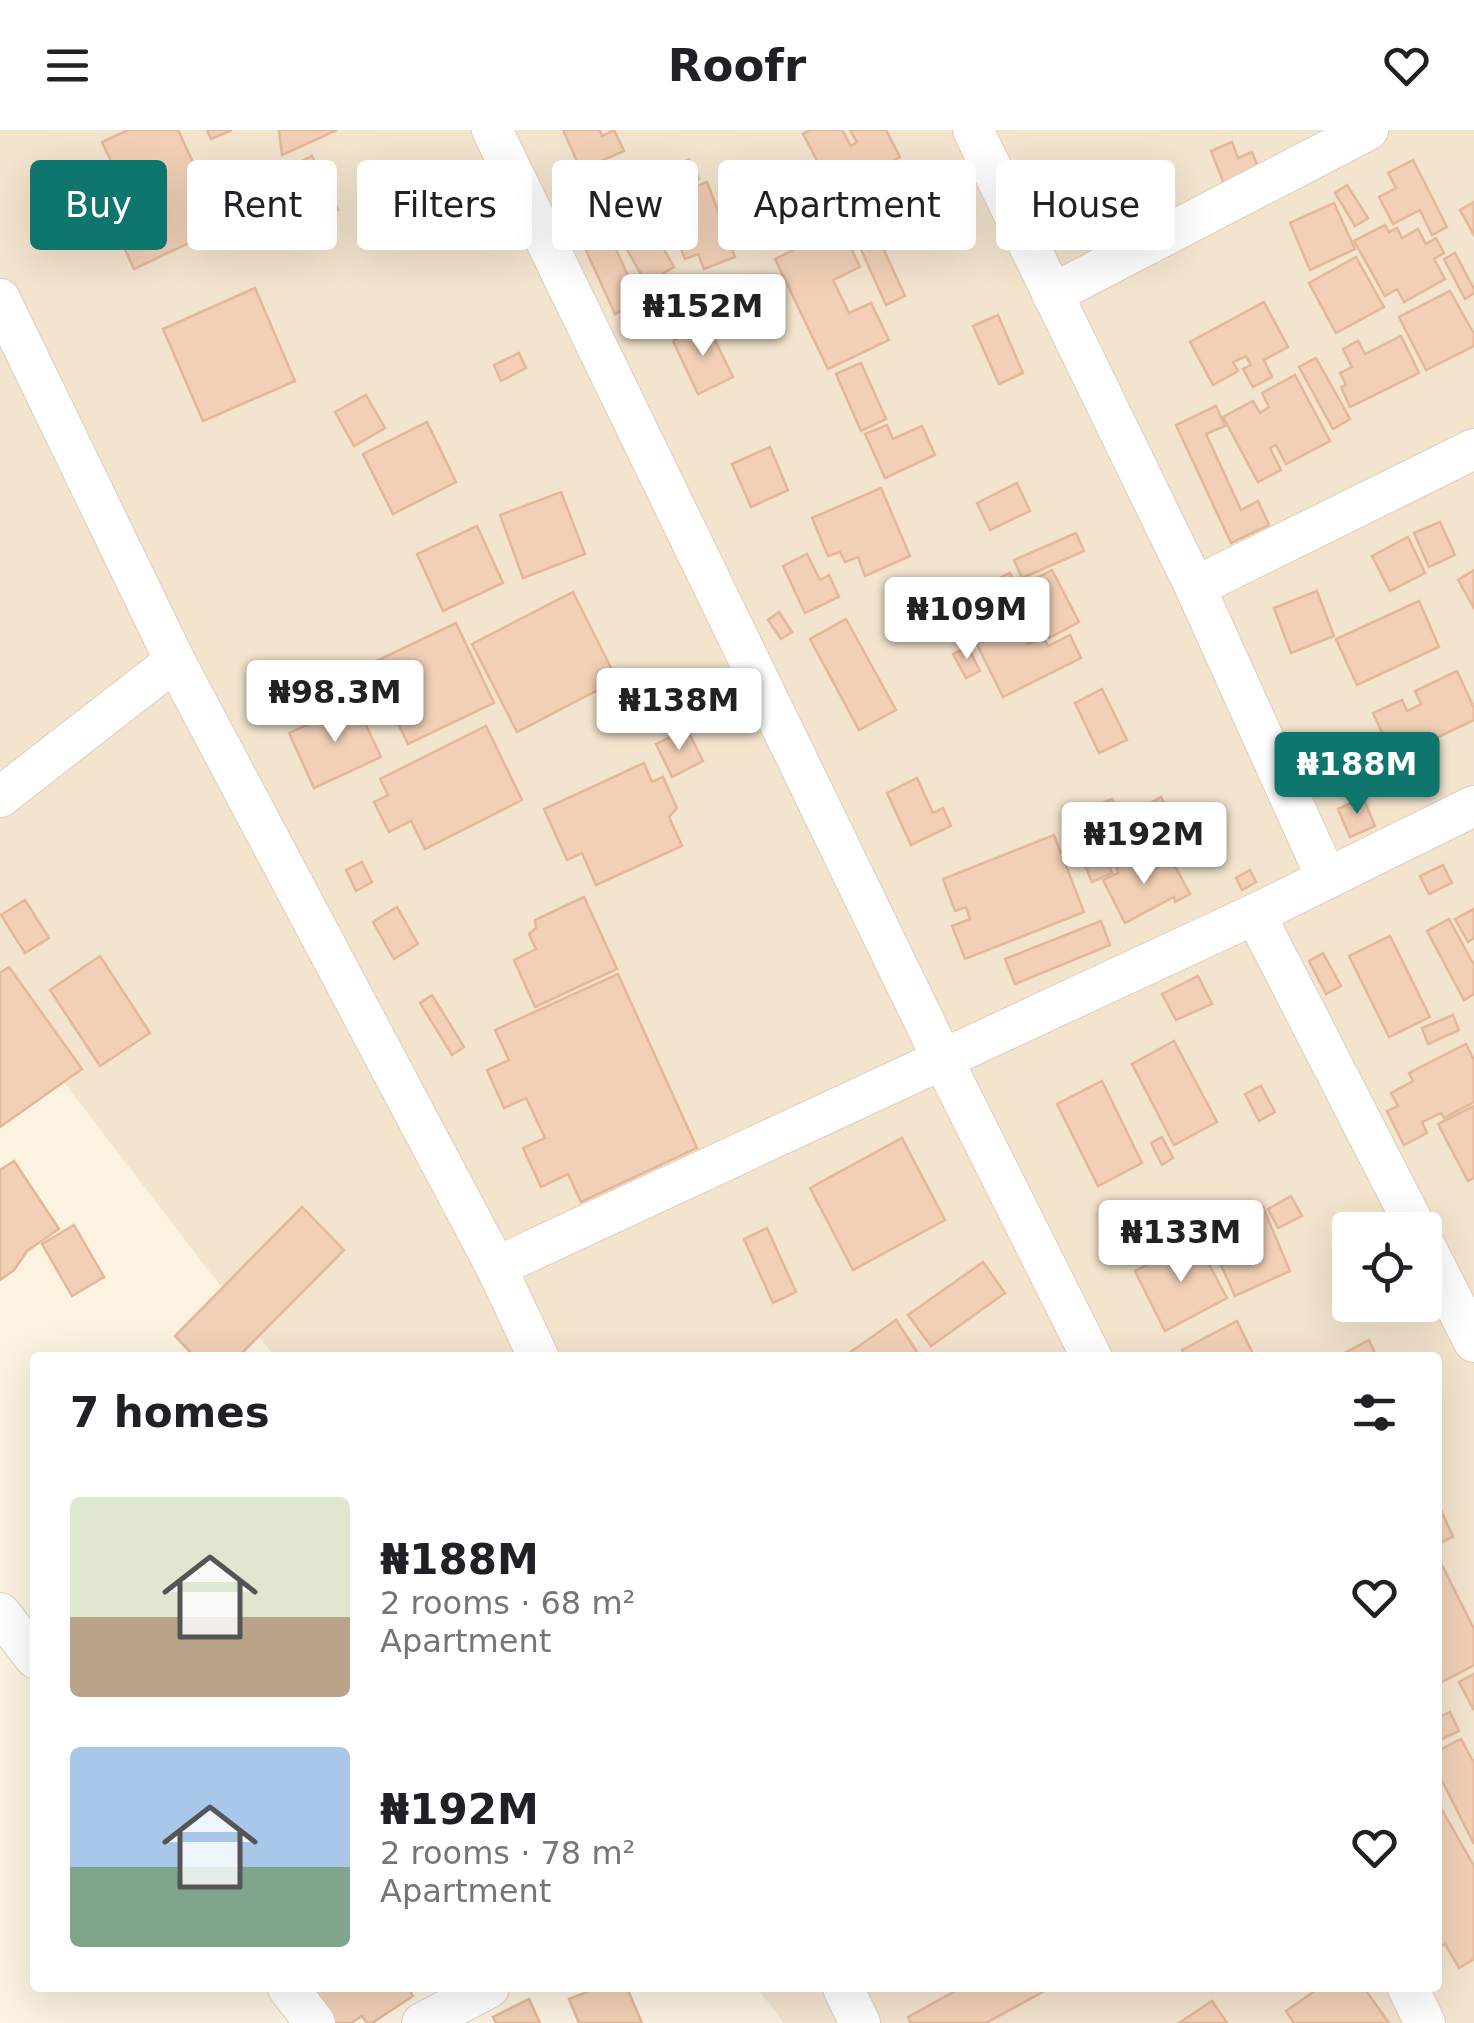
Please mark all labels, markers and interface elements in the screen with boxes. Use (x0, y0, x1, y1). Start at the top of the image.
icon: menu (40, 38, 95, 93)
icon: heart (1379, 38, 1434, 93)
text: Roofr (668, 39, 806, 92)
chip: Buy (30, 160, 167, 250)
chip: Rent (187, 160, 337, 250)
chip: Filters (357, 160, 532, 250)
chip: New (552, 160, 698, 250)
chip: Apartment (718, 160, 976, 250)
chip: House (996, 160, 1175, 250)
pin: ₦152M (633, 274, 773, 359)
text: ₦152M (643, 287, 763, 325)
pin: ₦109M (897, 577, 1037, 662)
text: ₦109M (907, 590, 1027, 628)
pin: ₦98.3M (254, 660, 416, 745)
pin: ₦138M (609, 668, 749, 753)
text: ₦98.3M (268, 673, 402, 711)
text: ₦138M (619, 681, 739, 719)
pin: ₦188M (1287, 732, 1427, 817)
text: ₦188M (1297, 745, 1417, 783)
pin: ₦192M (1074, 802, 1214, 887)
text: ₦192M (1084, 815, 1204, 853)
pin: ₦133M (1111, 1200, 1251, 1285)
map controls (1332, 1212, 1442, 1322)
button: locate (1332, 1212, 1442, 1322)
text: ₦133M (1121, 1213, 1241, 1251)
icon: filters (1347, 1385, 1402, 1440)
text: 7 homes (70, 1388, 270, 1437)
text: ₦188M (380, 1535, 539, 1584)
icon: home (150, 1537, 270, 1657)
icon: heart (1347, 1570, 1402, 1625)
text: 2 rooms · 68 m² (380, 1584, 635, 1622)
text: Apartment (380, 1622, 551, 1660)
text: ₦192M (380, 1785, 539, 1834)
icon: home (150, 1787, 270, 1907)
icon: heart (1347, 1820, 1402, 1875)
text: 2 rooms · 78 m² (380, 1834, 635, 1872)
text: Apartment (380, 1872, 551, 1910)

